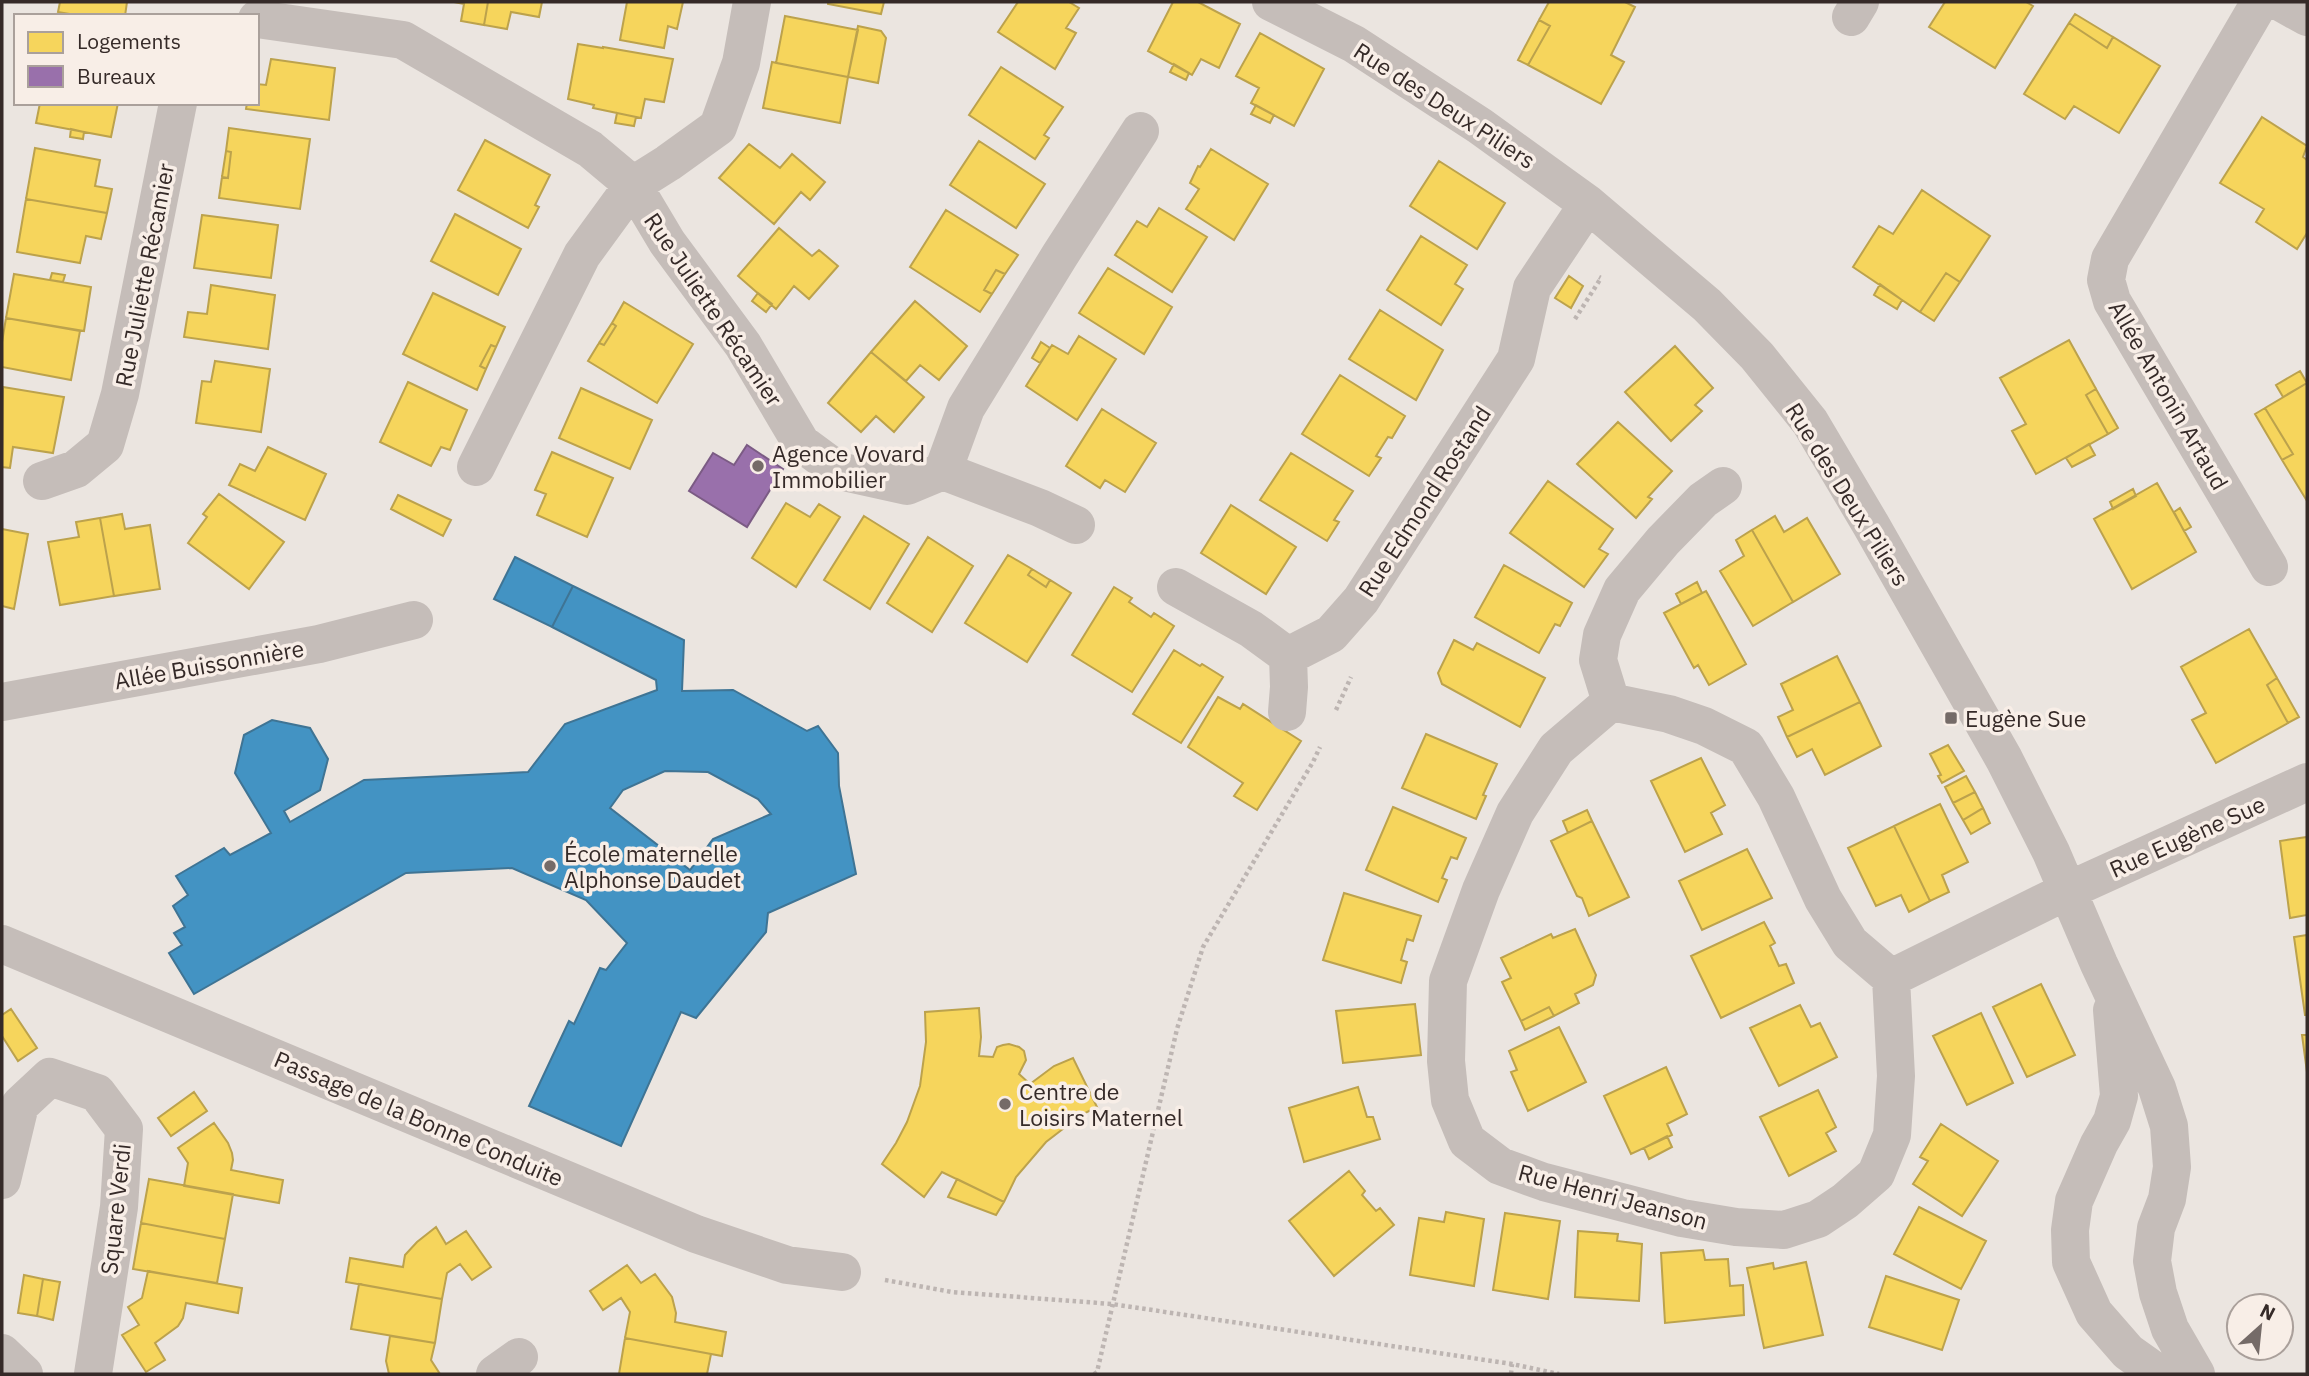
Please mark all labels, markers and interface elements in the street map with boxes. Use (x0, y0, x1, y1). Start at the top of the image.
legend (14, 14, 259, 105)
text: Logements (77, 27, 181, 55)
street label: Rue des Deux Piliers (1349, 35, 1541, 175)
text: Bureaux (77, 62, 156, 90)
street label: Rue Juliette Récamier (108, 160, 180, 389)
street label: Rue Juliette Récamier (638, 207, 790, 412)
street label: Allée Antonin Artaud (2103, 295, 2235, 495)
street label: Rue des Deux Piliers (1779, 397, 1917, 591)
street label: Rue Edmond Rostand (1351, 400, 1497, 602)
place label: Agence Vovard Immobilier (772, 438, 925, 494)
marker: Agence Vovard Immobilier (750, 458, 766, 474)
street label: Allée Buissonnière (112, 633, 306, 695)
place label: Eugène Sue (1965, 703, 2086, 733)
marker: Eugène Sue (1943, 710, 1959, 726)
street label: Rue Eugène Sue (2105, 788, 2269, 884)
place label: École maternelle Alphonse Daudet (564, 838, 741, 894)
marker: École maternelle Alphonse Daudet (542, 858, 558, 874)
street label: Passage de la Bonne Conduite (270, 1043, 568, 1193)
place label: Centre de Loisirs Maternel (1019, 1076, 1183, 1132)
marker: Centre de Loisirs Maternel (997, 1096, 1013, 1112)
street label: Square Verdi (93, 1142, 137, 1276)
street label: Rue Henri Jeanson (1515, 1156, 1711, 1236)
north arrow (2225, 1292, 2295, 1362)
text: N (2256, 1298, 2279, 1326)

